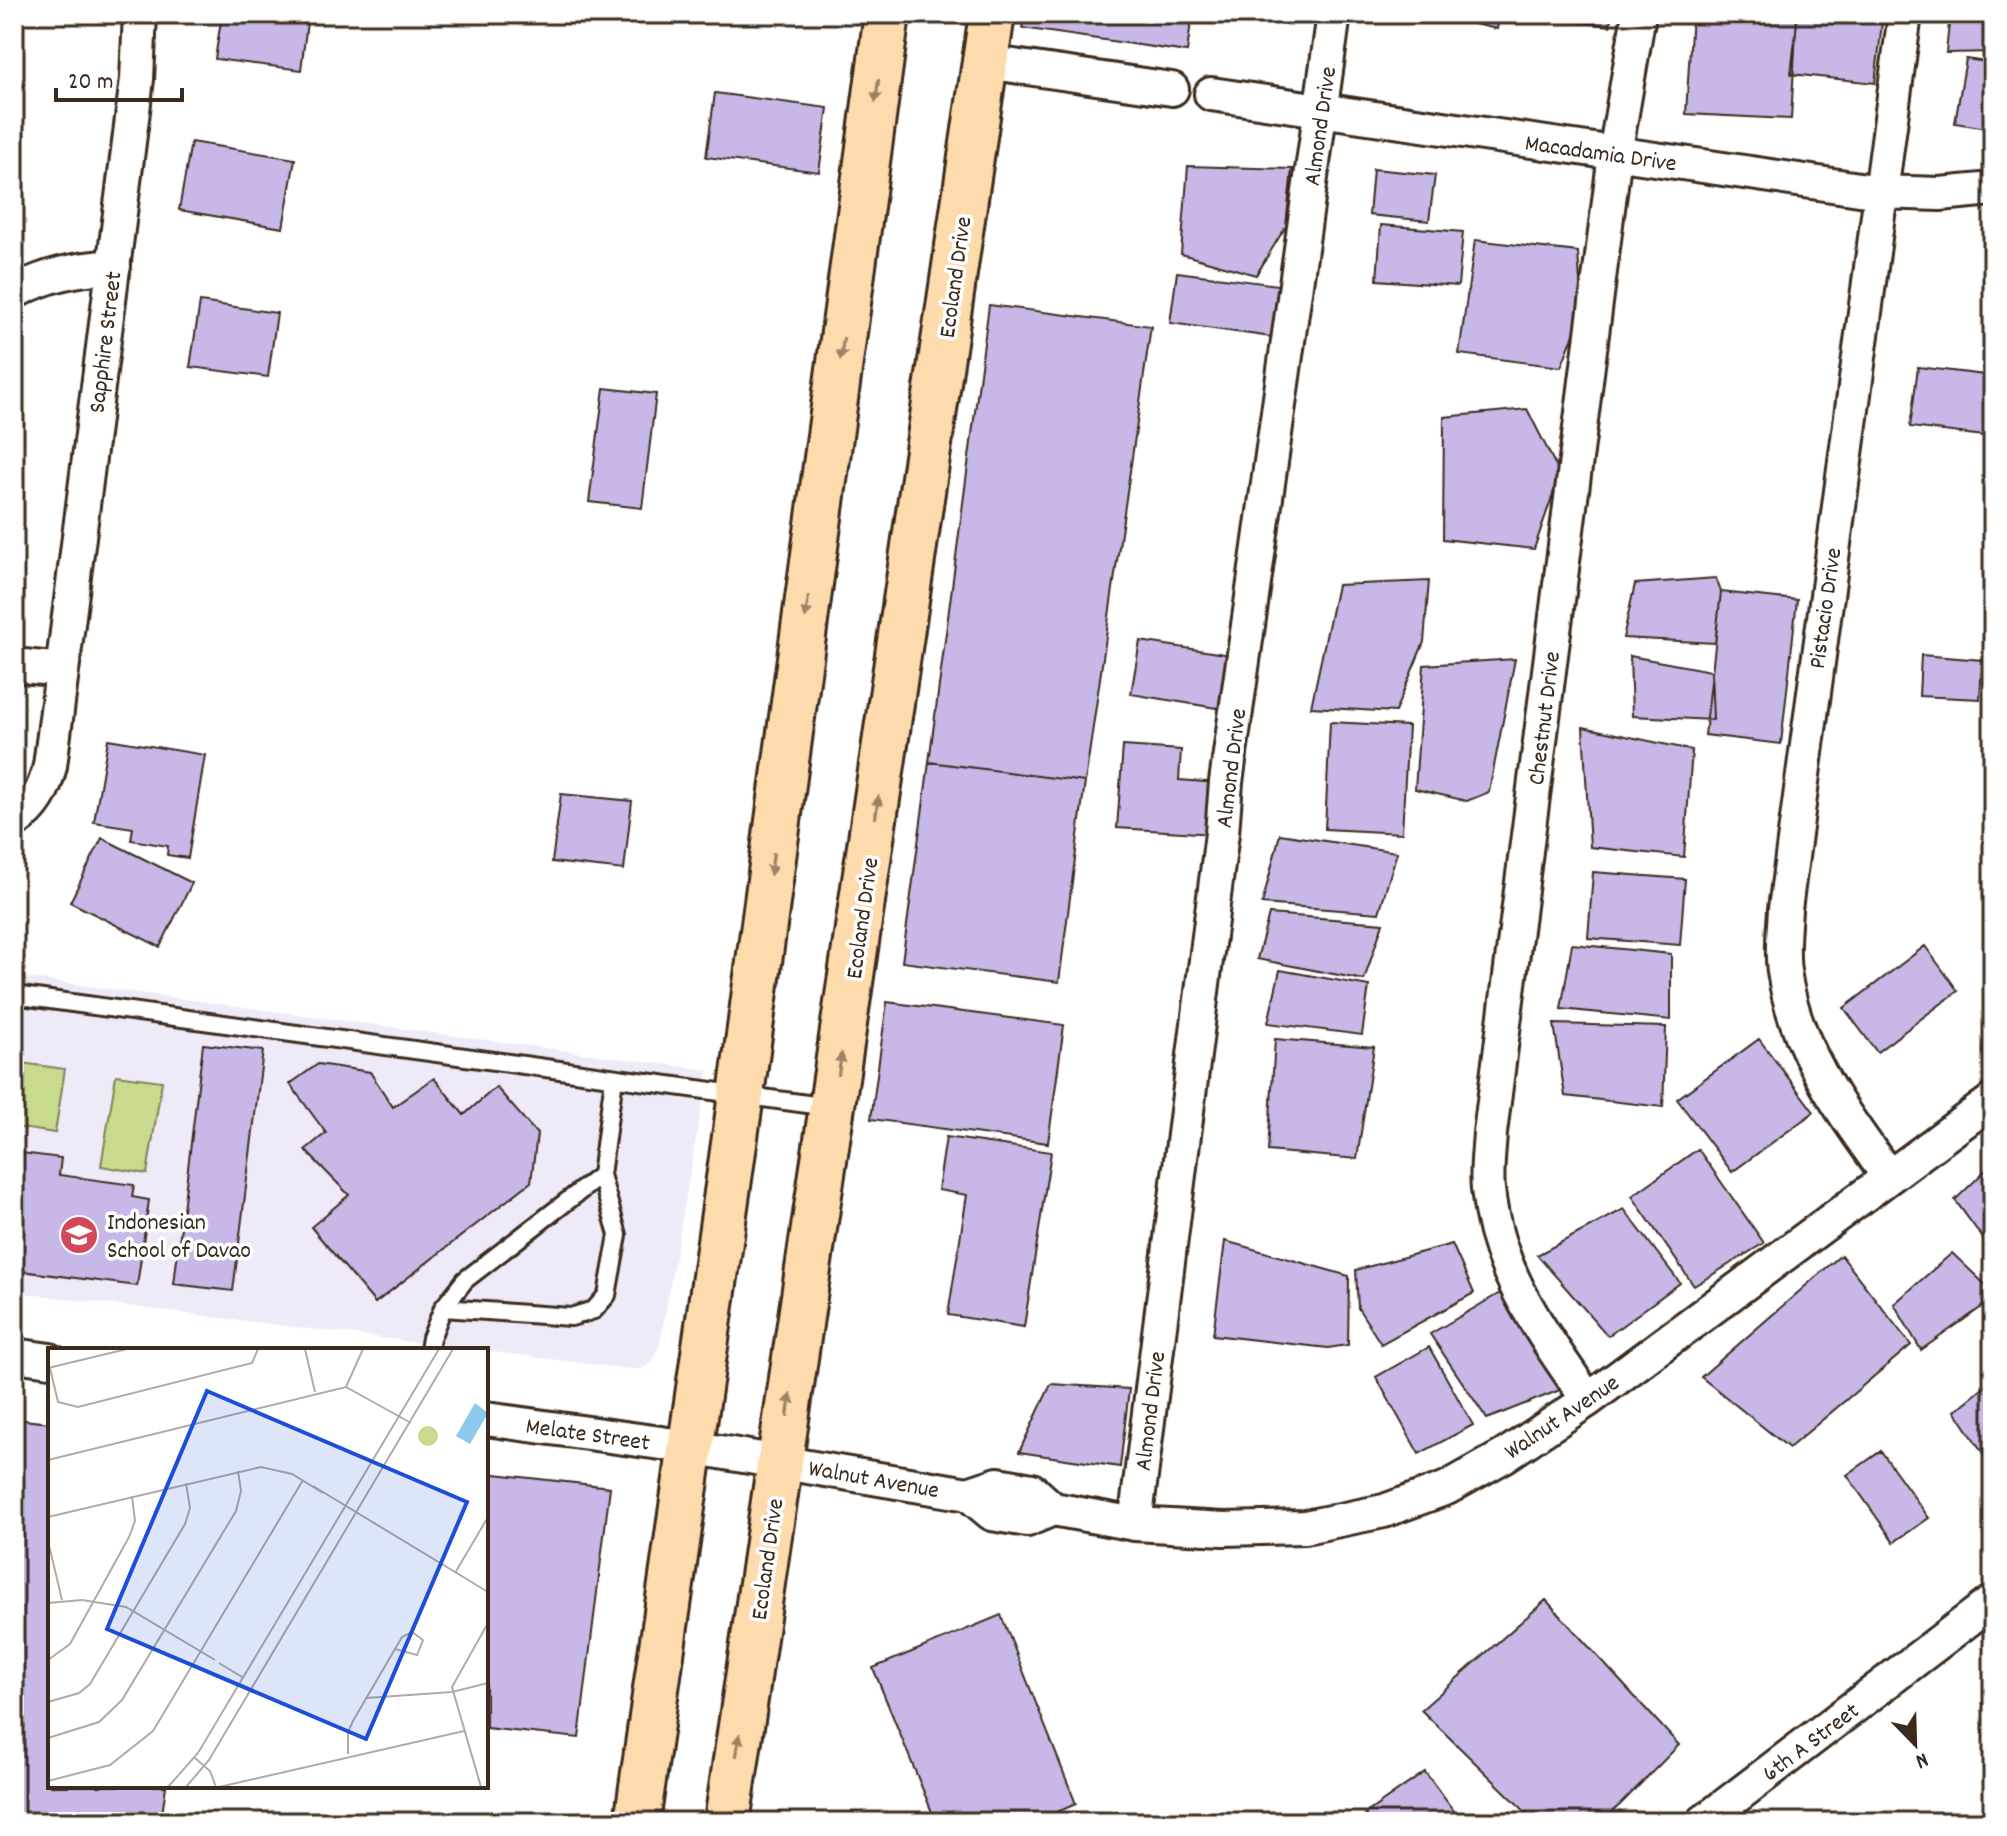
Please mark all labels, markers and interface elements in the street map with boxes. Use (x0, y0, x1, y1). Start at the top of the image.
scale bar (56, 52, 182, 102)
street label: Almond Drive (1297, 65, 1347, 188)
text: 20 m (68, 66, 114, 100)
one-way arrow (870, 79, 883, 104)
street label: Macadamia Drive (1523, 128, 1679, 182)
street label: Ecoland Drive (932, 215, 982, 340)
street label: Sapphire Street (81, 269, 133, 415)
one-way arrow (835, 337, 848, 362)
street label: Pistacio Drive (1802, 546, 1852, 671)
one-way arrow (800, 594, 813, 619)
street label: Chestnut Drive (1521, 650, 1571, 787)
street label: Almond Drive (1209, 707, 1257, 830)
one-way arrow (871, 794, 884, 819)
one-way arrow (765, 852, 778, 877)
street label: Ecoland Drive (839, 856, 889, 981)
one-way arrow (834, 1051, 847, 1076)
place label: Indonesian School of Davao (107, 1207, 251, 1269)
school or university icon: Indonesian School of Davao (58, 1214, 100, 1256)
inset map (48, 1348, 488, 1788)
street label: Almond Drive (1128, 1350, 1176, 1473)
street label: Walnut Avenue (1498, 1367, 1627, 1470)
one-way arrow (783, 1392, 796, 1417)
street label: Melate Street (523, 1410, 652, 1462)
street label: Walnut Avenue (805, 1453, 942, 1509)
street label: Ecoland Drive (744, 1497, 794, 1622)
street label: 6th A Street (1756, 1695, 1868, 1791)
north arrow (1875, 1704, 1955, 1784)
one-way arrow (732, 1732, 745, 1757)
text: N (1910, 1743, 1933, 1776)

